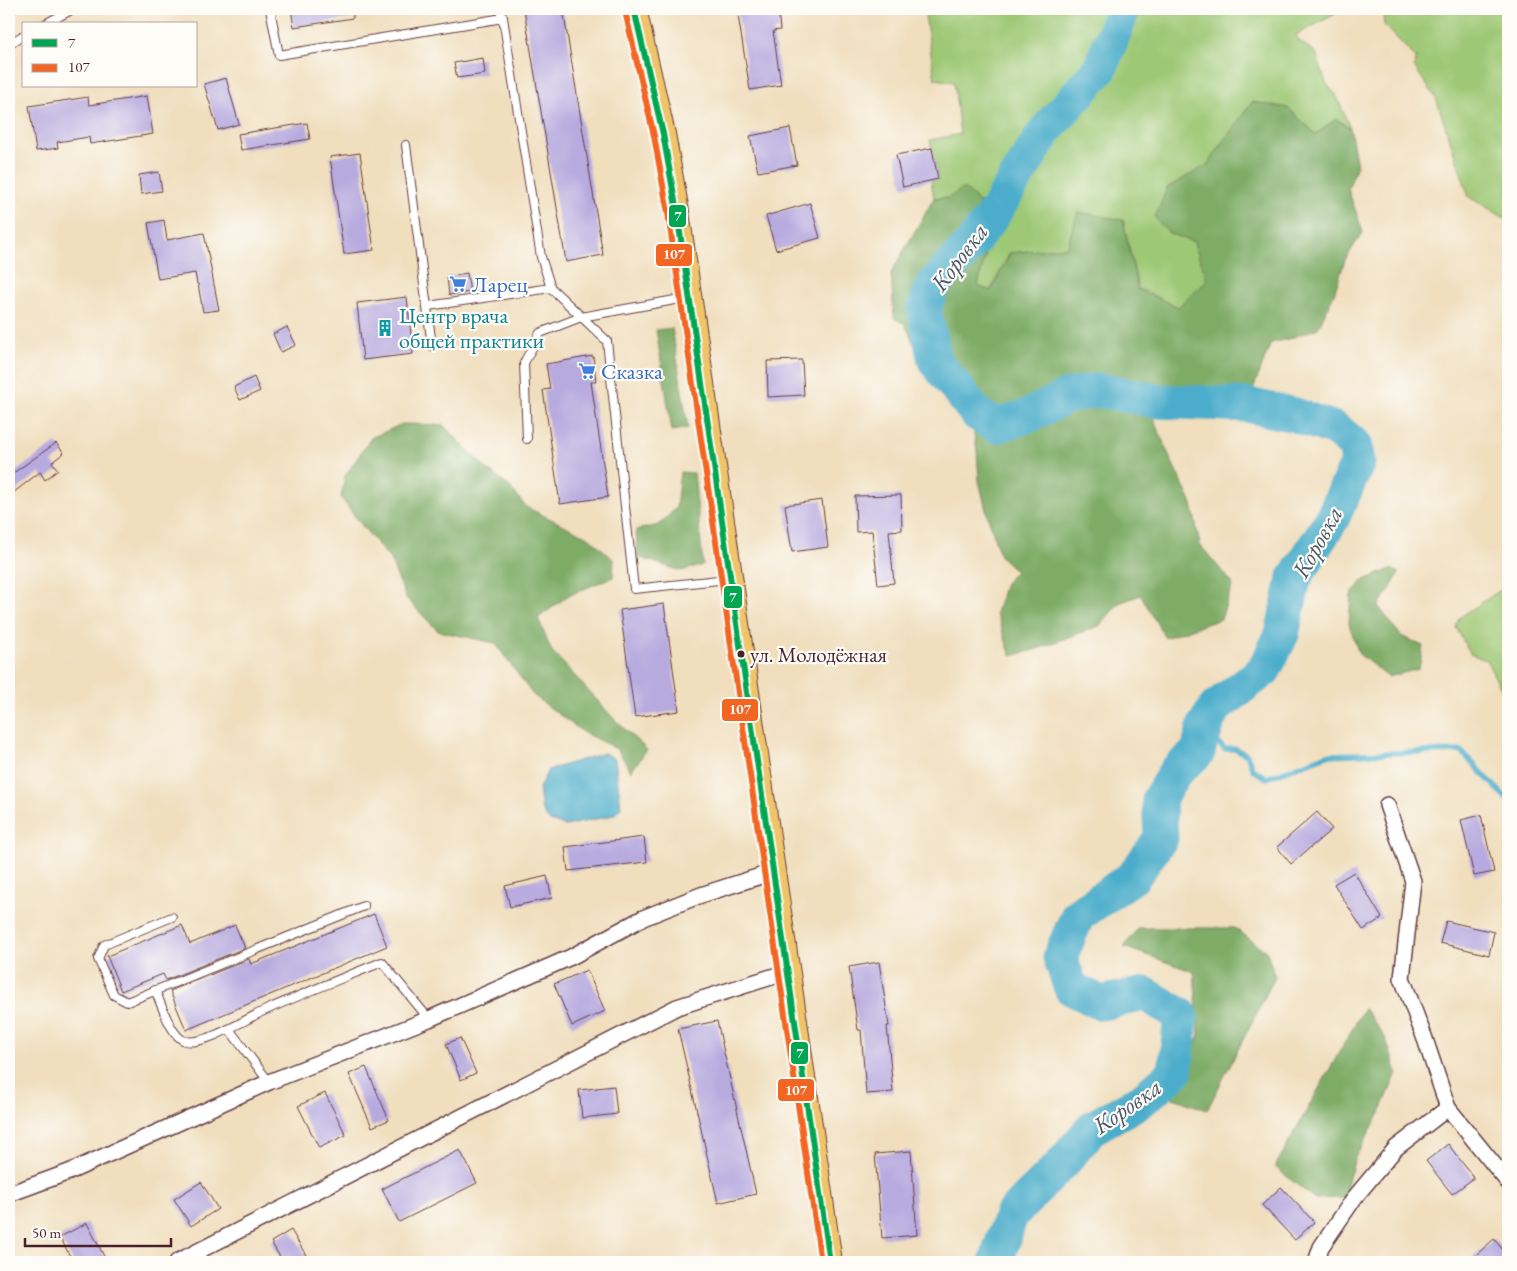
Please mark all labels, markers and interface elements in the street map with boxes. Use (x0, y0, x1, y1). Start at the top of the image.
legend (22, 22, 198, 88)
text: 7 (68, 33, 76, 52)
text: 107 (68, 57, 90, 76)
line badge: 7 (668, 204, 687, 228)
text: 7 (674, 207, 682, 225)
water label: Коровка (923, 217, 995, 298)
line badge: 107 (655, 243, 693, 267)
text: 107 (663, 245, 686, 263)
place label: Ларец (472, 270, 528, 299)
supermarket icon: Ларец (448, 274, 468, 294)
place label: Центр врача общей практики (399, 301, 545, 355)
building icon: Центр врача общей практики (375, 318, 395, 338)
place label: Сказка (601, 357, 663, 386)
supermarket icon: Сказка (577, 361, 597, 381)
water label: Коровка (1284, 501, 1349, 584)
line badge: 7 (723, 585, 743, 609)
text: 7 (729, 588, 737, 606)
place label: ул. Молодёжная (750, 641, 887, 668)
marker: ул. Молодёжная (736, 649, 746, 659)
line badge: 107 (721, 698, 759, 722)
text: 107 (729, 700, 752, 718)
line badge: 7 (790, 1041, 809, 1065)
text: 7 (796, 1044, 804, 1062)
water label: Коровка (1086, 1071, 1167, 1141)
line badge: 107 (777, 1078, 815, 1102)
text: 107 (785, 1081, 808, 1099)
scale bar (25, 1216, 171, 1248)
text: 50 m (32, 1223, 61, 1242)

